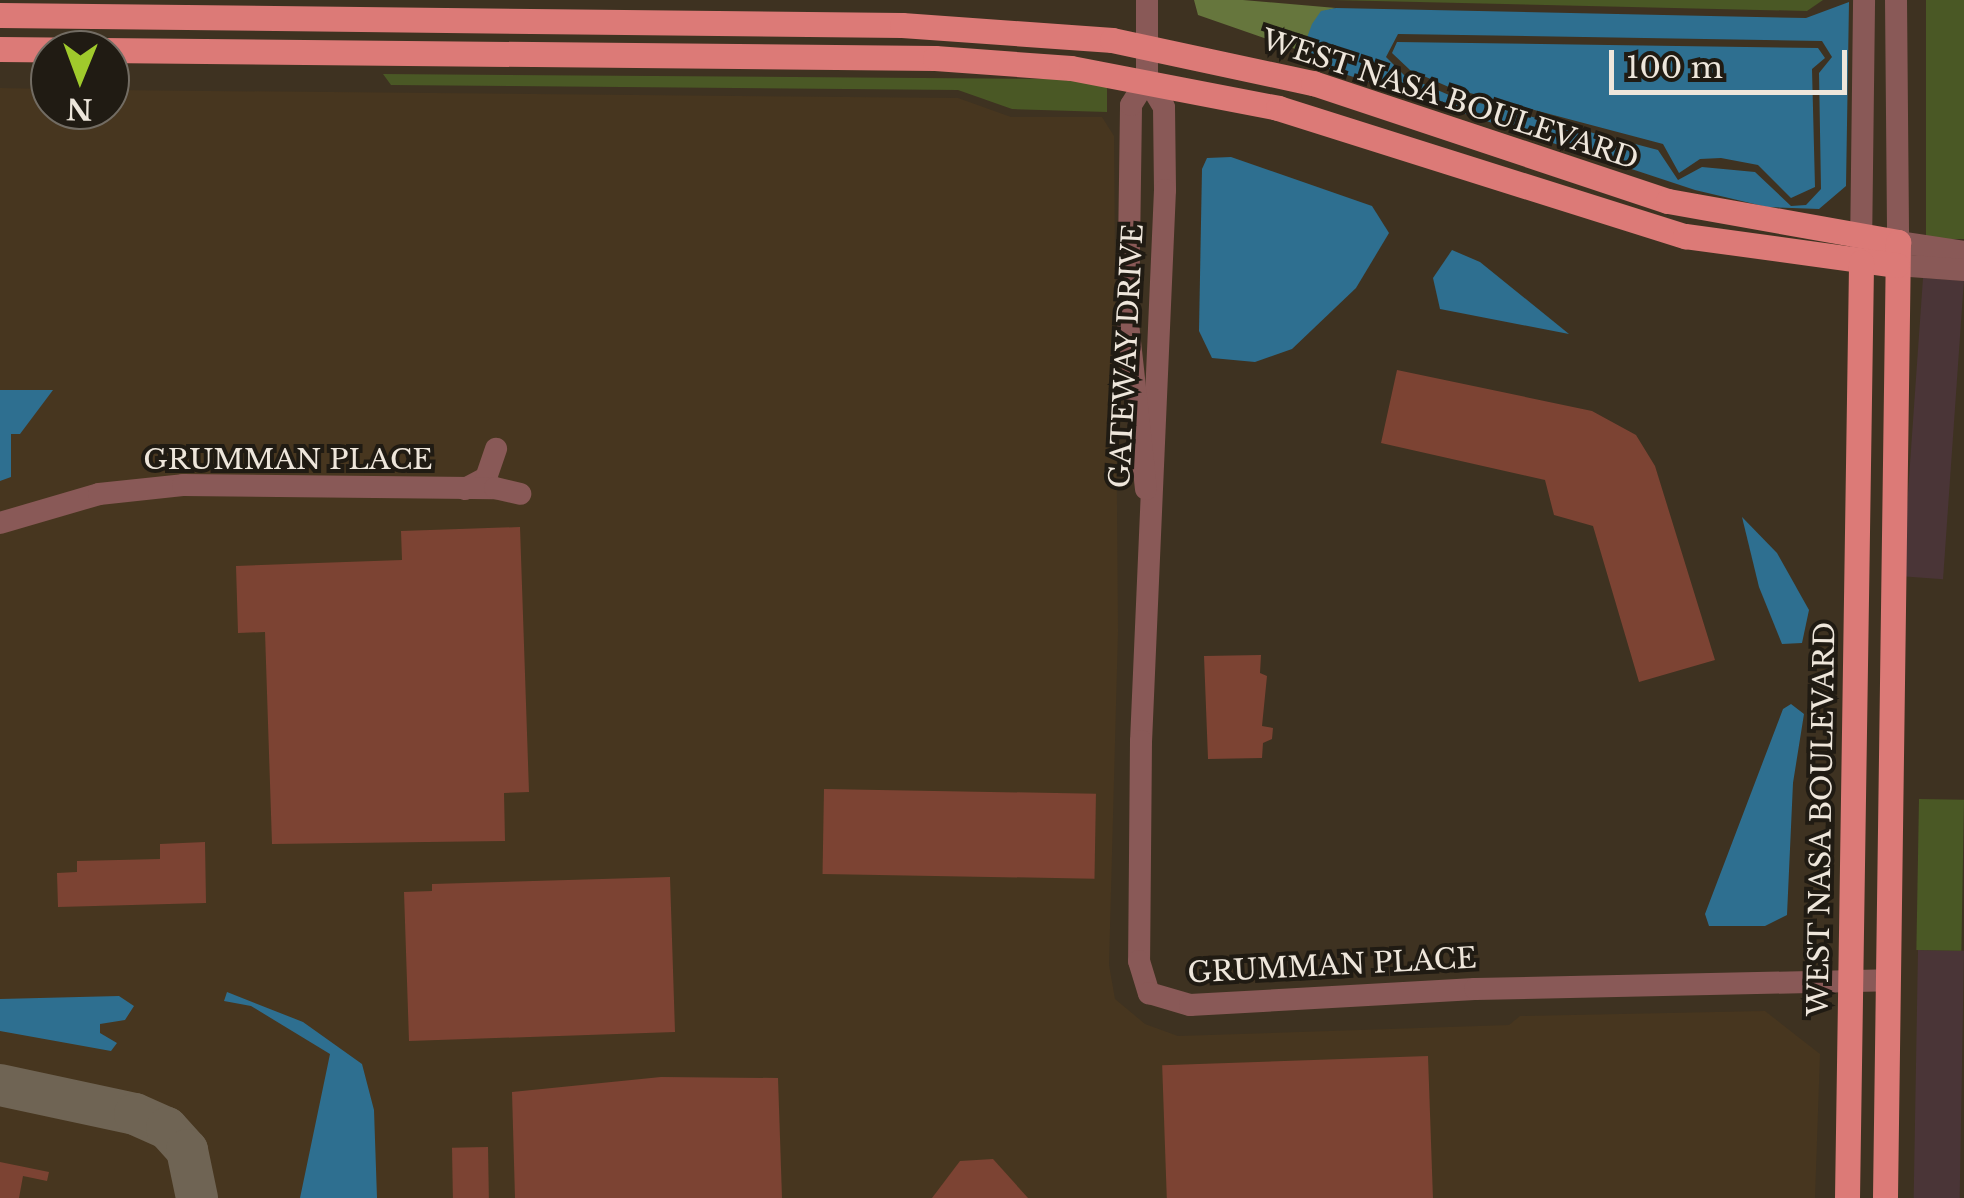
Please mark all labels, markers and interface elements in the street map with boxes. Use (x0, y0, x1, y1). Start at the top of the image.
street label: WEST NASA BOULEVARD (1256, 23, 1644, 177)
north arrow (30, 30, 130, 130)
scale bar (1614, 30, 1852, 92)
text: 100 m (1626, 49, 1723, 86)
text: N (66, 91, 93, 126)
street label: GATEWAY DRIVE (1103, 222, 1151, 490)
street label: GRUMMAN PLACE (143, 443, 433, 477)
street label: WEST NASA BOULEVARD (1802, 621, 1842, 1017)
street label: GRUMMAN PLACE (1187, 942, 1477, 990)

